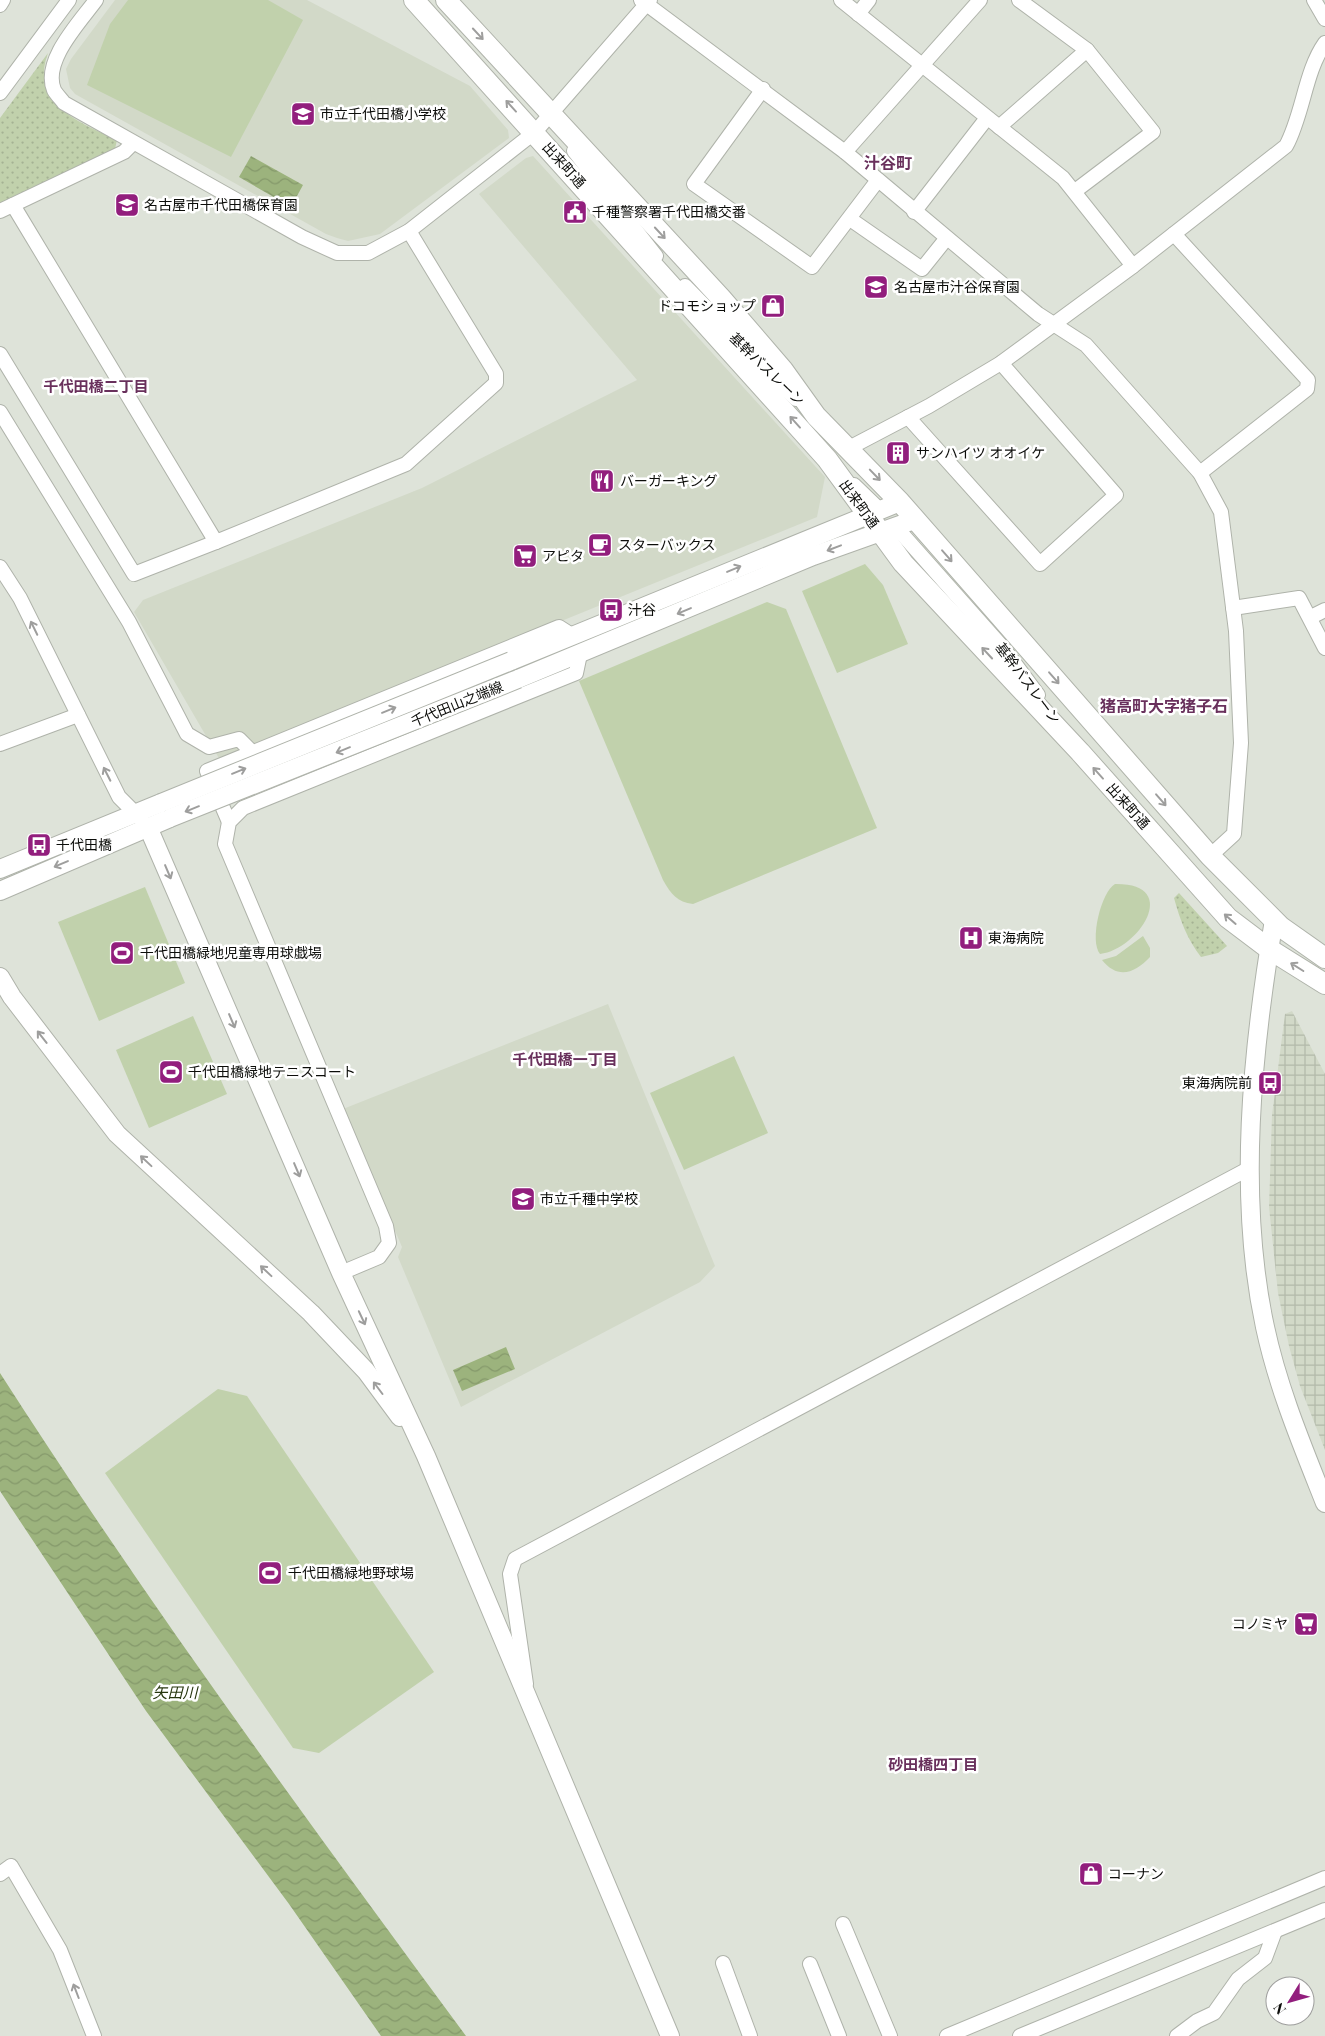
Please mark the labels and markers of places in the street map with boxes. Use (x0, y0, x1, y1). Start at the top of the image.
school or university icon: 市立千代田橋小学校 (290, 101, 316, 127)
place label: 市立千代田橋小学校 (320, 104, 446, 123)
school or university icon: 名古屋市千代田橋保育園 (114, 192, 140, 218)
place label: 名古屋市千代田橋保育園 (144, 195, 298, 214)
public building icon: 千種警察署千代田橋交番 (562, 199, 588, 225)
place label: 千種警察署千代田橋交番 (592, 202, 746, 221)
school or university icon: 名古屋市汁谷保育園 (863, 274, 889, 300)
place label: 名古屋市汁谷保育園 (894, 277, 1020, 296)
shop icon: ドコモショップ (760, 293, 786, 319)
place label: ドコモショップ (658, 296, 756, 315)
building icon: サンハイツ オオイケ (885, 440, 911, 466)
place label: サンハイツ オオイケ (916, 443, 1045, 462)
restaurant icon: バーガーキング (589, 468, 615, 494)
place label: バーガーキング (620, 471, 718, 490)
cafe icon: スターバックス (587, 532, 613, 558)
place label: スターバックス (618, 535, 715, 554)
supermarket icon: アピタ (512, 543, 538, 569)
place label: アピタ (542, 546, 584, 565)
bus stop icon: 汁谷 (598, 597, 624, 623)
place label: 汁谷 (628, 600, 656, 619)
bus stop icon: 千代田橋 (26, 832, 52, 858)
place label: 千代田橋 (56, 835, 112, 854)
hospital icon: 東海病院 (958, 925, 984, 951)
place label: 東海病院 (988, 928, 1044, 947)
sports icon: 千代田橋緑地児童専用球戯場 (109, 940, 135, 966)
place label: 千代田橋緑地児童専用球戯場 (140, 943, 322, 962)
sports icon: 千代田橋緑地テニスコート (158, 1059, 184, 1085)
place label: 千代田橋緑地テニスコート (188, 1062, 356, 1081)
bus stop icon: 東海病院前 (1257, 1070, 1283, 1096)
place label: 東海病院前 (1182, 1073, 1252, 1092)
school or university icon: 市立千種中学校 (510, 1186, 536, 1212)
place label: 市立千種中学校 (540, 1189, 638, 1208)
sports icon: 千代田橋緑地野球場 (257, 1560, 283, 1586)
place label: 千代田橋緑地野球場 (288, 1563, 414, 1582)
supermarket icon: コノミヤ (1293, 1611, 1319, 1637)
place label: コノミヤ (1232, 1614, 1288, 1633)
shop icon: コーナン (1078, 1861, 1104, 1887)
place label: コーナン (1108, 1864, 1164, 1883)

